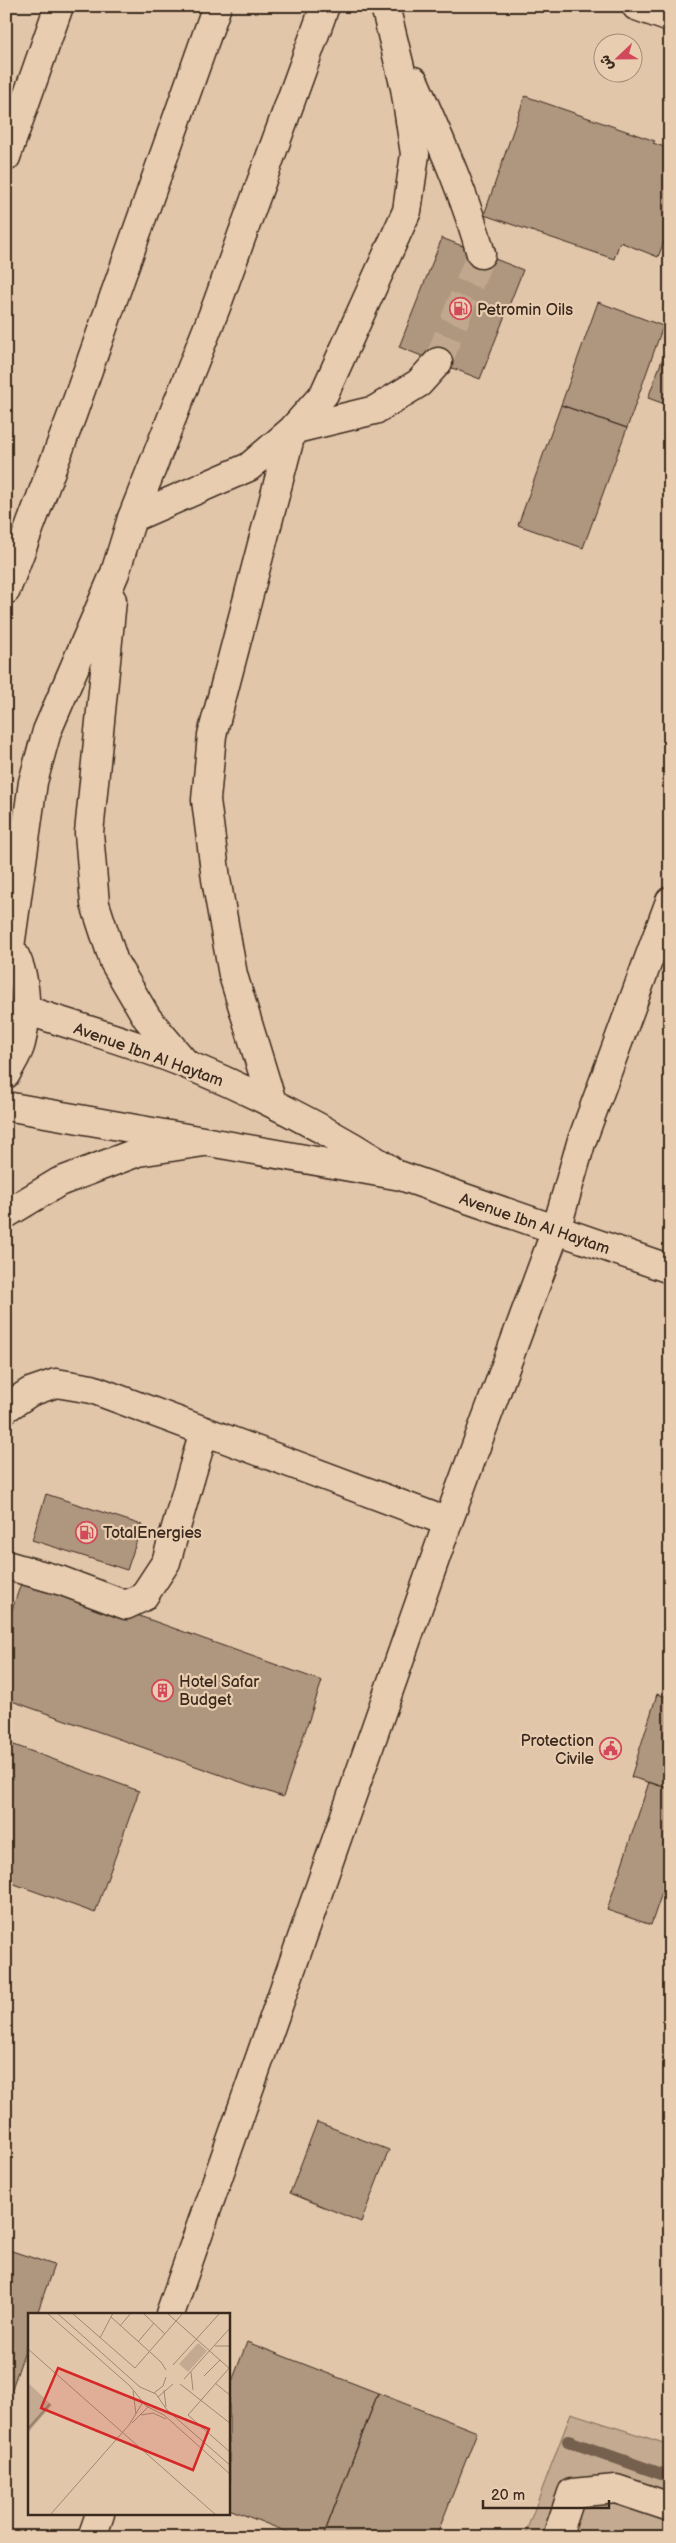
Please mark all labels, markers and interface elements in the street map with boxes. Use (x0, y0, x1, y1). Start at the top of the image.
north arrow (594, 32, 644, 82)
text: ش (596, 52, 617, 73)
fuel station icon: Petromin Oils (449, 297, 473, 321)
place label: Petromin Oils (477, 301, 573, 320)
street label: Avenue Ibn Al Haytam (71, 1020, 226, 1091)
street label: Avenue Ibn Al Haytam (457, 1190, 612, 1259)
fuel station icon: TotalEnergies (75, 1520, 99, 1544)
place label: TotalEnergies (103, 1524, 202, 1543)
place label: Hotel Safar Budget (179, 1673, 259, 1710)
building icon: Hotel Safar Budget (151, 1678, 175, 1702)
place label: Protection Civile (520, 1732, 595, 1769)
public building icon: Protection Civile (598, 1737, 622, 1761)
inset map (28, 2313, 230, 2516)
scale bar (483, 2478, 610, 2510)
text: 20 m (491, 2486, 525, 2505)

